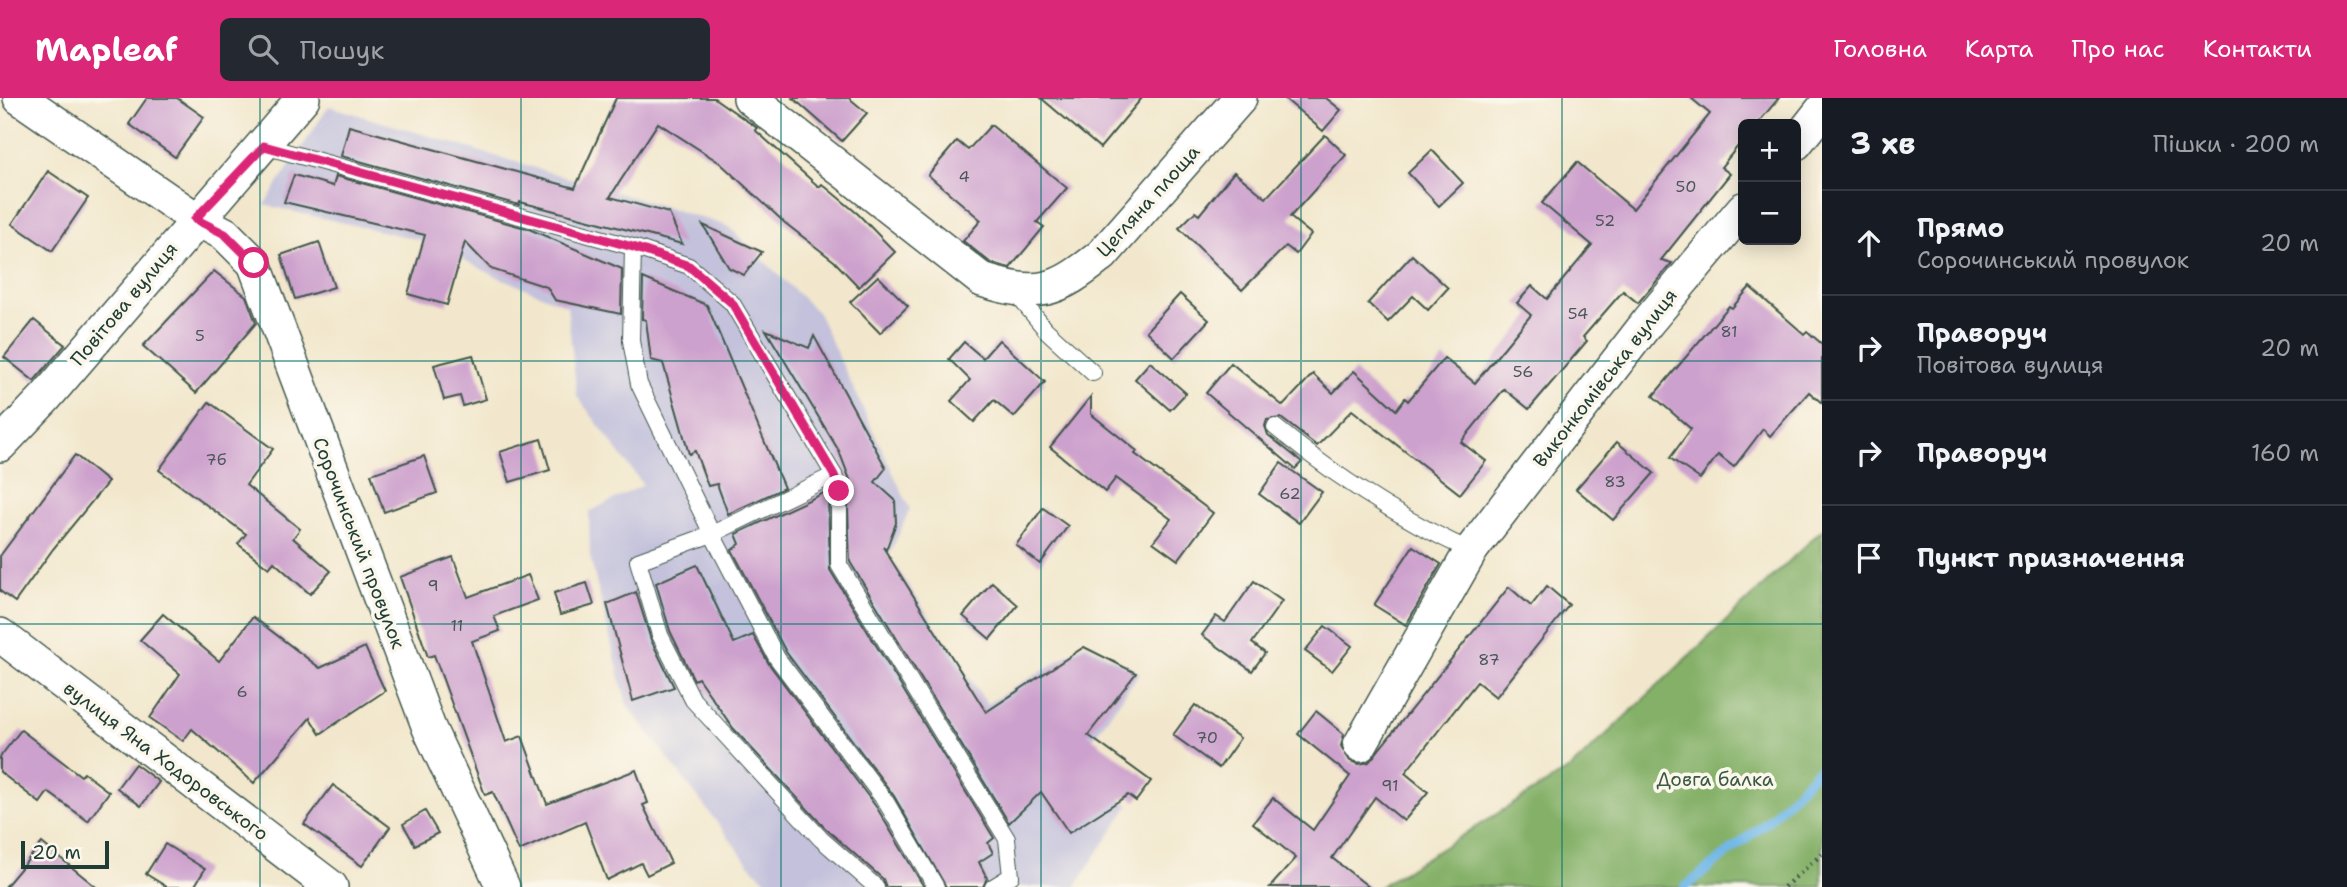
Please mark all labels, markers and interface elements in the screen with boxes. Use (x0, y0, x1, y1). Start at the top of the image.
search box (220, 18, 710, 81)
text: Mapleaf (35, 27, 178, 72)
icon: search (244, 30, 282, 68)
text: Пошук (300, 32, 384, 67)
text: Головна (1833, 33, 1927, 65)
text: Карта (1965, 33, 2034, 65)
text: Про нас (2072, 33, 2165, 65)
text: Контакти (2203, 33, 2312, 65)
map controls (1738, 119, 1801, 245)
button: + (1738, 119, 1801, 182)
text: 3 хв (1850, 123, 1915, 164)
text: Пішки · 200 m (2153, 129, 2319, 159)
street label: Цегляна площа (1091, 139, 1205, 263)
house number: 4 (958, 166, 970, 187)
house number: 50 (1676, 176, 1696, 197)
button: − (1738, 182, 1801, 245)
house number: 52 (1595, 210, 1615, 231)
text: Прямо (1917, 210, 2005, 245)
icon: ahead (1850, 224, 1888, 262)
text: 20 m (2260, 228, 2319, 258)
street label: Повітова вулиця (65, 237, 183, 371)
text: Сорочинський провулок (1917, 245, 2189, 275)
route start (238, 247, 269, 278)
street label: Виконкомівська вулиця (1527, 284, 1683, 472)
house number: 54 (1568, 303, 1588, 324)
text: Праворуч (1917, 315, 2047, 350)
house number: 81 (1720, 321, 1738, 342)
house number: 5 (195, 325, 205, 346)
icon: right (1850, 329, 1888, 367)
text: 20 m (2260, 333, 2319, 363)
text: Повітова вулиця (1917, 350, 2104, 380)
house number: 56 (1513, 361, 1533, 382)
street label: Сорочинський провулок (307, 434, 411, 652)
icon: right (1850, 434, 1888, 472)
text: Праворуч (1917, 435, 2047, 470)
text: 160 m (2251, 438, 2319, 468)
house number: 7б (206, 449, 227, 470)
house number: 83 (1604, 471, 1626, 492)
route end (823, 475, 854, 506)
house number: 62 (1279, 483, 1301, 504)
icon: arrive (1850, 539, 1888, 577)
text: Пункт призначення (1917, 540, 2185, 575)
house number: 9 (427, 575, 439, 596)
house number: 11 (451, 615, 463, 636)
house number: 87 (1478, 649, 1500, 670)
street label: вулиця Яна Ходоровського (58, 676, 274, 846)
house number: 6 (236, 681, 248, 702)
house number: 70 (1196, 727, 1218, 748)
park label: Довга балка (1656, 767, 1774, 792)
house number: 91 (1381, 775, 1399, 796)
scale bar (21, 838, 108, 870)
text: 20 m (32, 840, 81, 865)

